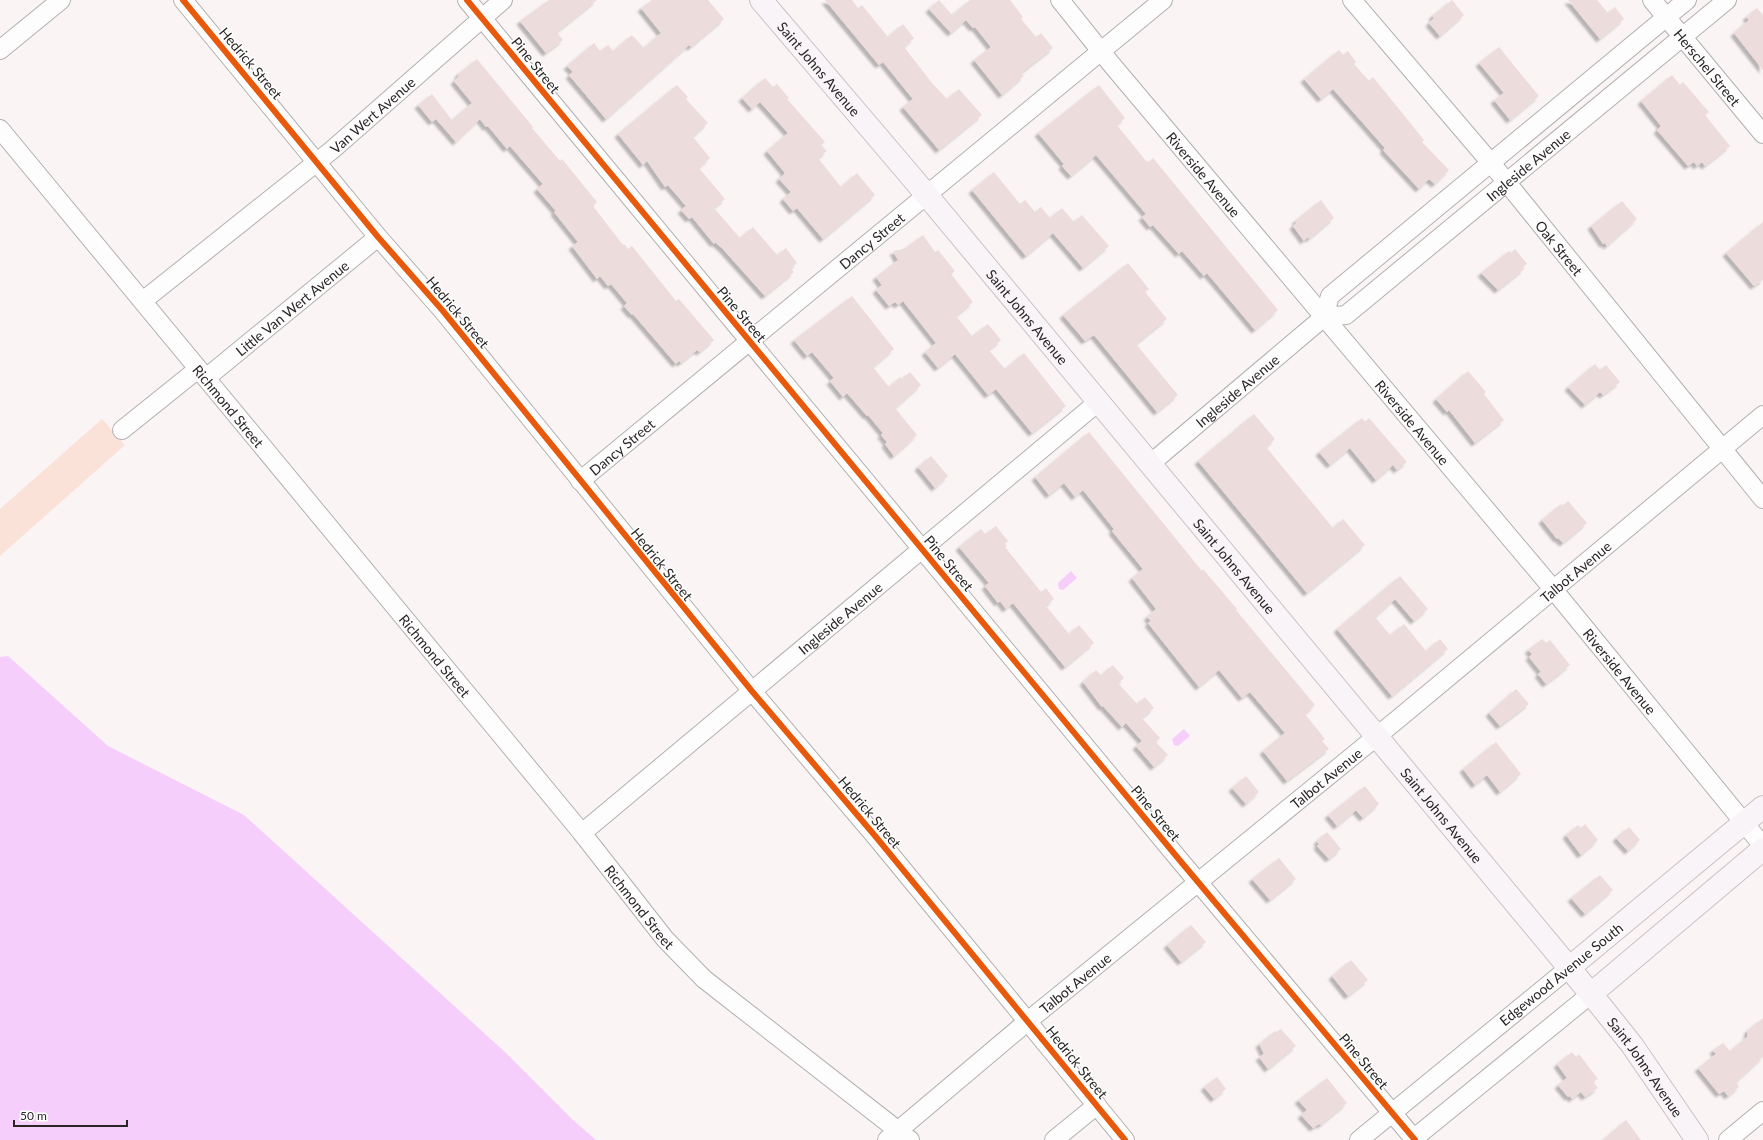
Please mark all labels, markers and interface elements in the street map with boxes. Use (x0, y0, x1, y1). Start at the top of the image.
street label: Saint Johns Avenue (774, 18, 864, 119)
street label: Hedrick Street (216, 24, 286, 102)
street label: Herschel Street (1671, 25, 1744, 109)
street label: Pine Street (508, 33, 564, 97)
street label: Van Wert Avenue (326, 73, 418, 157)
street label: Ingleside Avenue (1483, 125, 1573, 204)
street label: Riverside Avenue (1163, 128, 1244, 220)
street label: Dancy Street (836, 209, 908, 272)
street label: Oak Street (1532, 217, 1587, 278)
street label: Little Van Wert Avenue (232, 256, 352, 359)
street label: Saint Johns Avenue (983, 266, 1072, 368)
street label: Hedrick Street (423, 273, 493, 351)
street label: Pine Street (714, 283, 770, 345)
street label: Ingleside Avenue (1192, 350, 1282, 430)
street label: Richmond Street (190, 361, 268, 450)
street label: Riverside Avenue (1372, 376, 1453, 468)
street label: Dancy Street (586, 415, 658, 478)
street label: Saint Johns Avenue (1190, 515, 1279, 617)
street label: Hedrick Street (628, 524, 696, 604)
street label: Pine Street (921, 532, 977, 594)
street label: Talbot Avenue (1536, 537, 1614, 606)
street label: Ingleside Avenue (795, 578, 885, 657)
street label: Richmond Street (396, 611, 474, 700)
street label: Riverside Avenue (1580, 625, 1660, 717)
street label: Talbot Avenue (1287, 744, 1365, 812)
street label: Saint Johns Avenue (1398, 764, 1486, 866)
street label: Hedrick Street (835, 773, 905, 851)
street label: Pine Street (1128, 782, 1184, 844)
street label: Richmond Street (601, 861, 678, 952)
street label: Edgewood Avenue South (1496, 919, 1626, 1029)
street label: Talbot Avenue (1036, 949, 1114, 1017)
street label: Saint Johns Avenue (1604, 1013, 1687, 1120)
street label: Hedrick Street (1043, 1022, 1111, 1102)
street label: Pine Street (1336, 1030, 1392, 1092)
scale bar (14, 1102, 127, 1128)
text: 50 m (20, 1108, 47, 1123)

